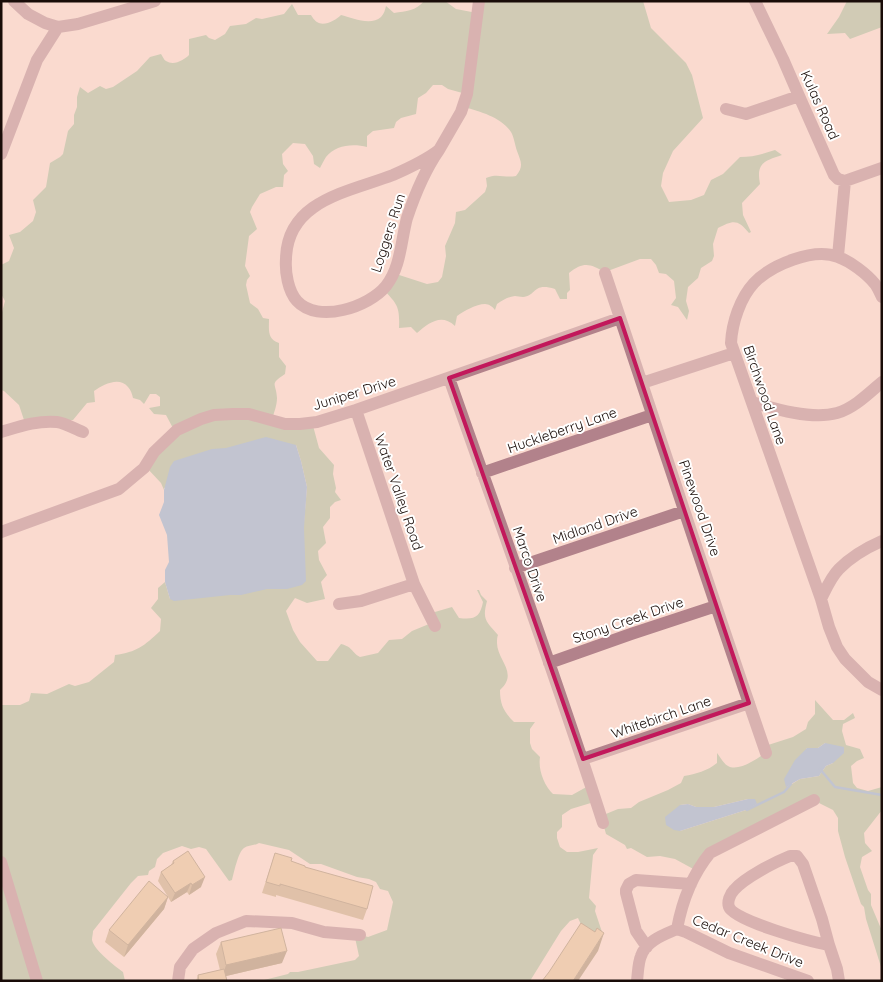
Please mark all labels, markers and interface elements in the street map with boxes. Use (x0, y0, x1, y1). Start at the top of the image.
street label: Kulas Road (797, 68, 843, 142)
street label: Loggers Run (367, 191, 409, 275)
street label: Birchwood Lane (740, 343, 790, 447)
street label: Juniper Drive (310, 372, 398, 414)
street label: Huckleberry Lane (505, 403, 619, 457)
street label: Water Valley Road (371, 431, 427, 553)
street label: Pinewood Drive (675, 457, 725, 559)
street label: Midland Drive (550, 502, 640, 548)
street label: Marco Drive (509, 524, 551, 604)
street label: Stony Creek Drive (570, 593, 686, 647)
street label: Whitebirch Lane (609, 691, 713, 743)
street label: Cedar Creek Drive (690, 910, 806, 972)

